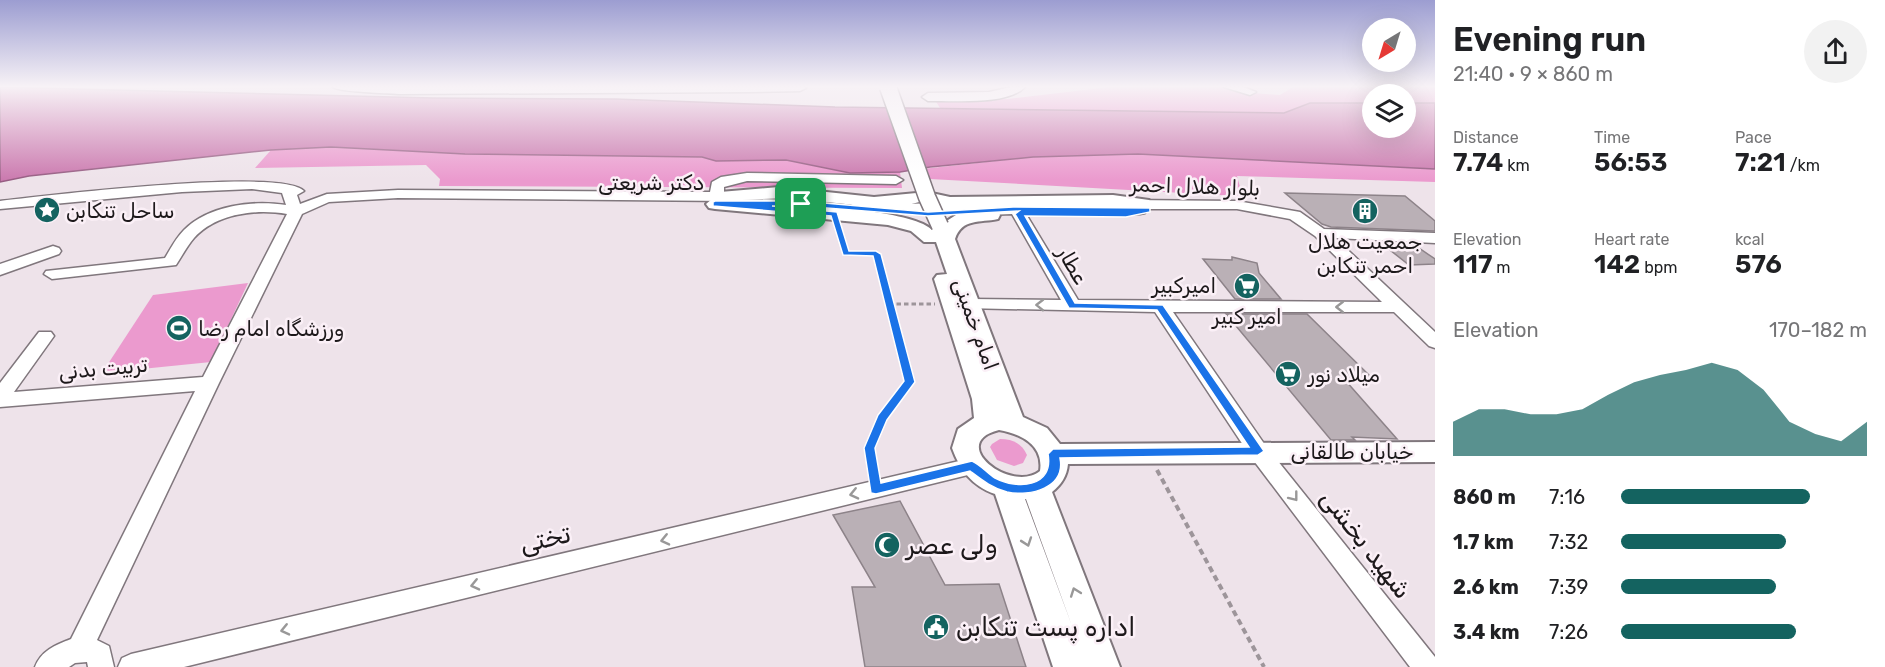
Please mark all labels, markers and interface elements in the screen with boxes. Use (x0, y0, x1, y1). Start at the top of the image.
north arrow (1362, 18, 1416, 72)
map controls (1362, 18, 1416, 138)
text: Evening run (1453, 20, 1646, 59)
button: share (1804, 20, 1867, 83)
text: 21:40 · 9 × 860 m (1453, 62, 1613, 86)
button: layers (1362, 84, 1416, 138)
text: Distance (1453, 128, 1519, 147)
text: Time (1594, 128, 1630, 147)
text: Pace (1735, 128, 1772, 147)
text: 7.74 (1453, 147, 1503, 178)
text: 56:53 (1594, 147, 1668, 178)
text: 7:21 (1735, 147, 1786, 178)
text: km (1503, 156, 1530, 175)
text: /km (1786, 156, 1820, 175)
street label: دکتر شریعتی (598, 170, 704, 195)
street label: بلوار هلال احمر (1127, 171, 1261, 201)
pin (775, 178, 826, 229)
icon: arrive (784, 187, 817, 220)
place icon: ساحل تنکابن (32, 195, 62, 225)
building icon: جمعیت هلال احمر تنکابن (1350, 196, 1380, 226)
place label: ساحل تنکابن (66, 198, 175, 223)
place label: جمعیت هلال احمر تنکابن (1308, 229, 1422, 278)
text: Elevation (1453, 230, 1522, 249)
text: Heart rate (1594, 230, 1669, 249)
text: kcal (1735, 230, 1764, 249)
street label: عطار (1051, 240, 1094, 288)
text: 117 (1453, 249, 1492, 280)
text: 142 (1594, 249, 1640, 280)
text: 576 (1735, 249, 1782, 280)
text: m (1492, 258, 1511, 277)
text: bpm (1640, 258, 1677, 277)
supermarket icon: امیر کبیر (1232, 271, 1262, 301)
street label: امیرکبیر (1150, 273, 1216, 298)
street label: امام خمینی (947, 275, 1004, 374)
one-way arrow (1035, 299, 1044, 311)
one-way arrow (1335, 301, 1344, 313)
place label: امیر کبیر (1210, 304, 1282, 329)
sports icon: ورزشگاه امام رضا (164, 313, 194, 343)
place label: ورزشگاه امام رضا (198, 316, 344, 342)
text: Elevation (1453, 318, 1539, 342)
text: 170–182 m (1769, 318, 1867, 342)
street label: تربیت بدنی (57, 352, 149, 384)
supermarket icon: میلاد نور (1273, 359, 1303, 389)
place label: میلاد نور (1306, 362, 1380, 387)
street label: خیابان طالقانی (1290, 439, 1414, 464)
street label: شهید بخشی (1314, 483, 1418, 605)
text: 860 m (1453, 485, 1516, 509)
text: 7:16 (1549, 485, 1585, 509)
one-way arrow (849, 487, 859, 500)
one-way arrow (1286, 490, 1297, 501)
street label: تختی (516, 518, 574, 560)
mosque icon: ولی عصر (872, 530, 902, 560)
place label: ولی عصر (904, 530, 998, 561)
text: 1.7 km (1453, 530, 1514, 554)
text: 7:32 (1549, 530, 1588, 554)
one-way arrow (660, 532, 670, 545)
one-way arrow (1020, 536, 1032, 547)
text: 2.6 km (1453, 575, 1519, 599)
text: 7:39 (1549, 575, 1588, 599)
one-way arrow (470, 577, 480, 590)
one-way arrow (1070, 588, 1083, 598)
public building icon: اداره پست تنکابن (921, 612, 951, 642)
place label: اداره پست تنکابن (956, 612, 1136, 644)
text: 3.4 km (1453, 620, 1520, 644)
text: 7:26 (1549, 620, 1588, 644)
one-way arrow (280, 623, 290, 636)

